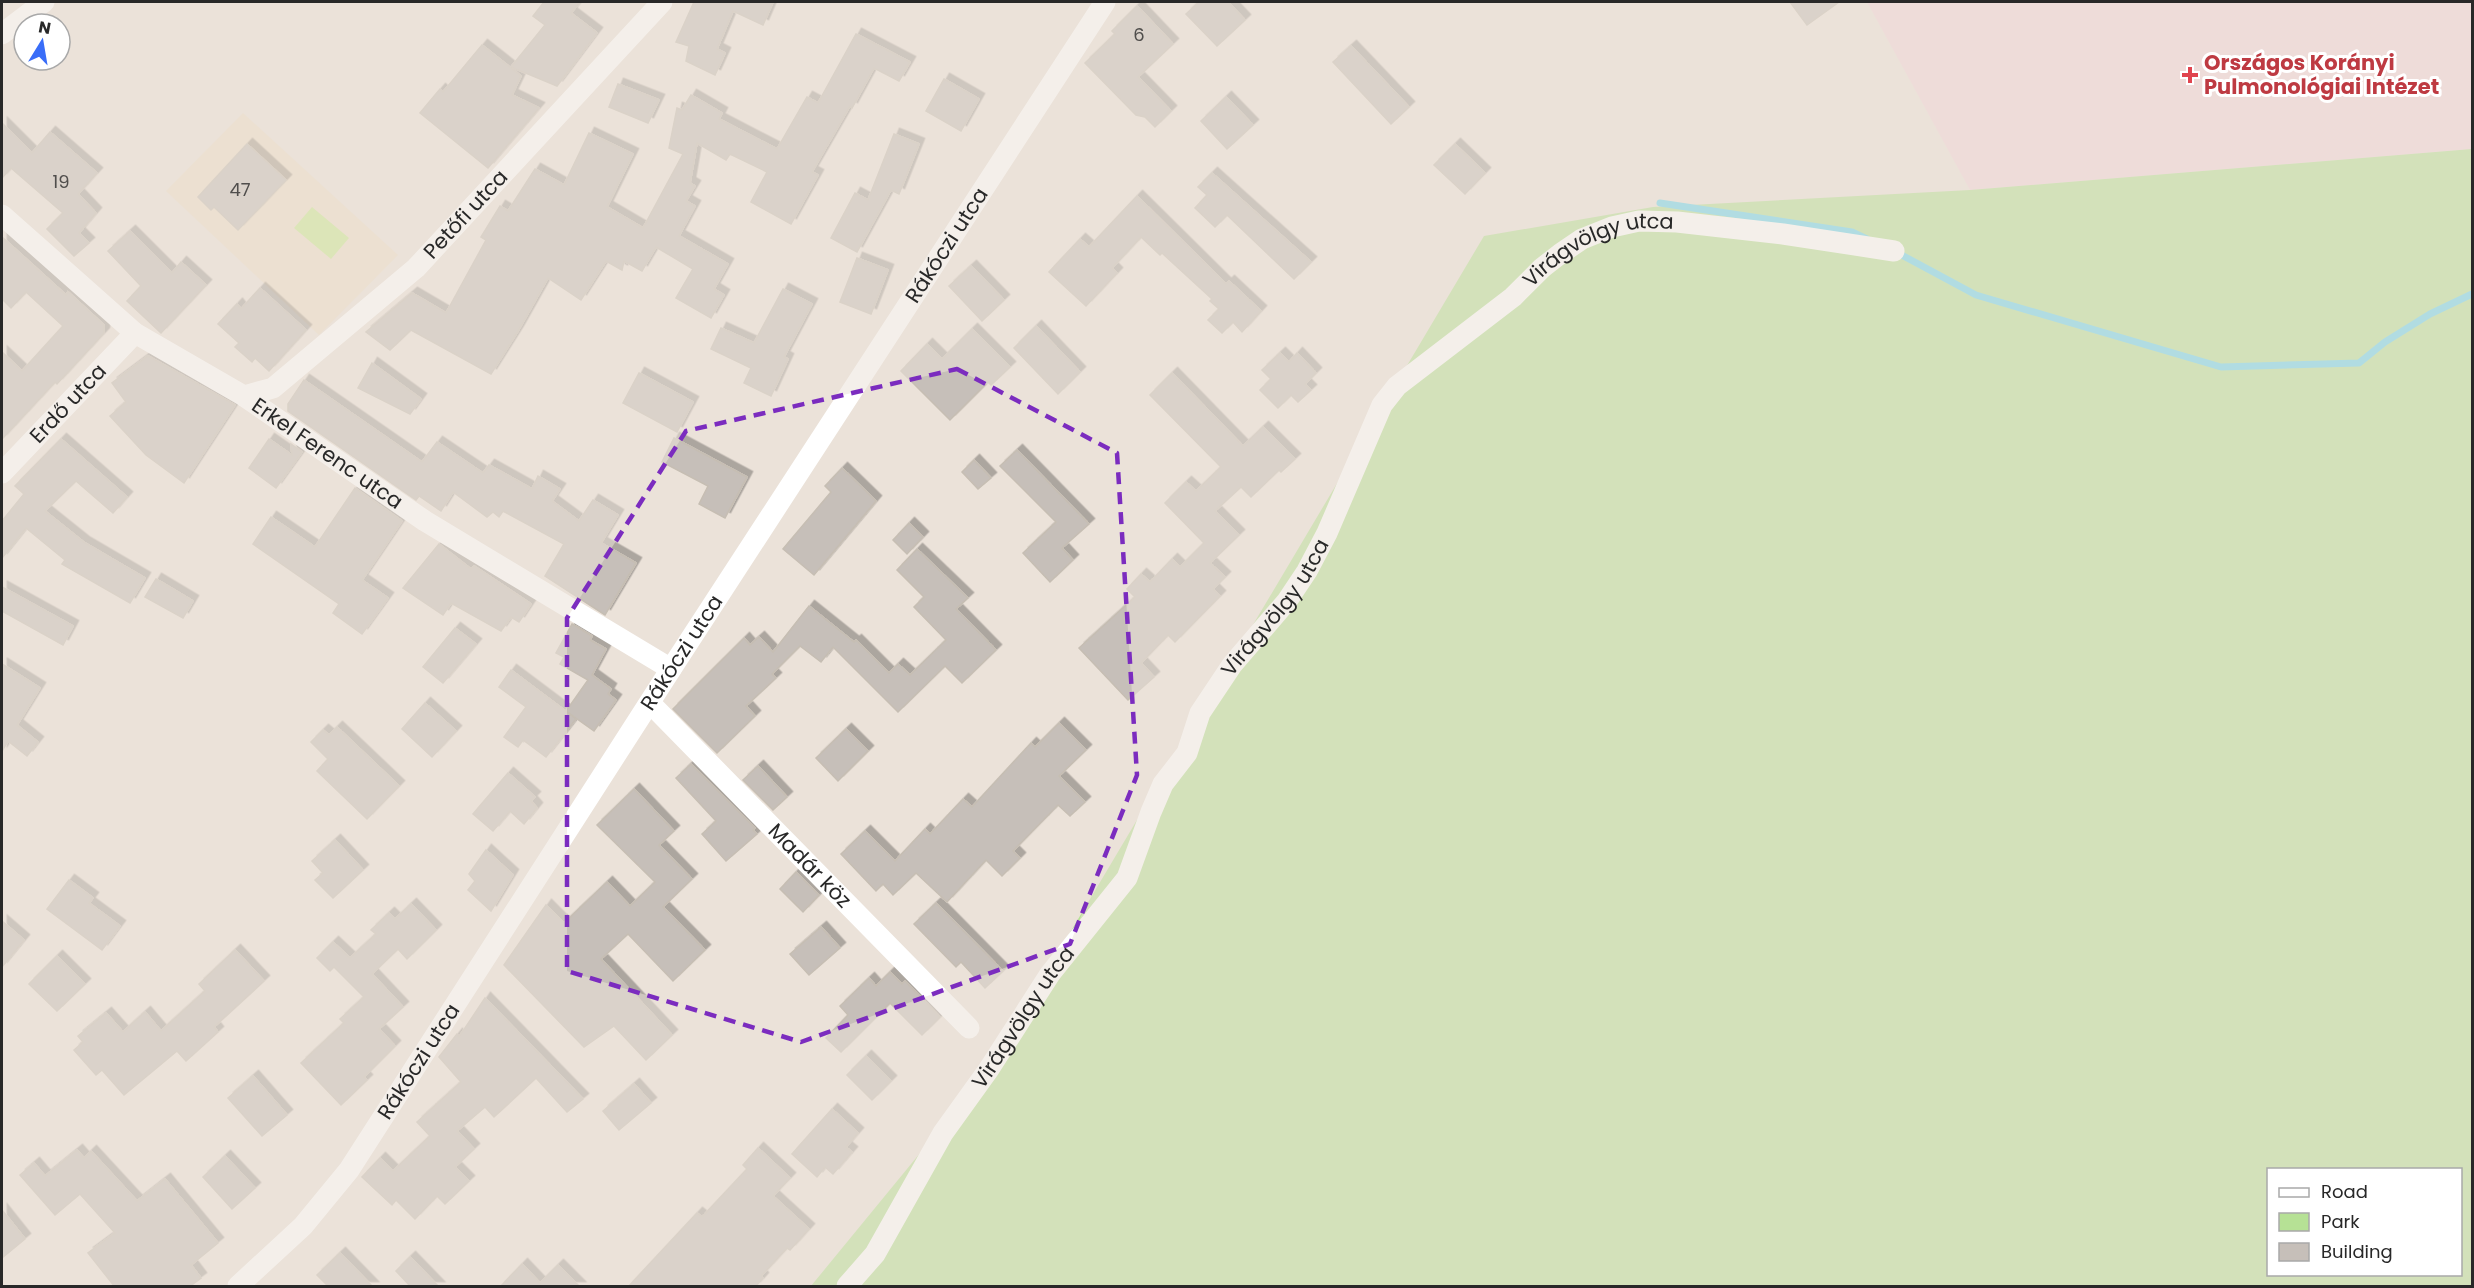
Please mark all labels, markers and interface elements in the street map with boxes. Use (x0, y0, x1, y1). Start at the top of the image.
north arrow (12, 12, 72, 72)
text: N (37, 15, 53, 40)
house number: 6 (1133, 22, 1145, 47)
place label: Országos Korányi Pulmonológiai Intézet (2204, 48, 2439, 101)
marker: Országos Korányi Pulmonológiai Intézet (2181, 66, 2199, 84)
street label: Petőfi utca (417, 163, 514, 265)
house number: 19 (52, 169, 70, 194)
house number: 47 (229, 177, 251, 202)
street label: Rákóczi utca (898, 182, 995, 308)
street label: Virágvölgy utca (1516, 206, 1674, 293)
street label: Erdő utca (23, 357, 113, 449)
street label: Erkel Ferenc utca (246, 391, 409, 516)
street label: Virágvölgy utca (1214, 533, 1336, 682)
street label: Rákóczi utca (633, 589, 729, 716)
street label: Madár köz (762, 817, 858, 914)
street label: Virágvölgy utca (965, 940, 1081, 1094)
street label: Rákóczi utca (370, 998, 466, 1125)
legend (2267, 1168, 2462, 1276)
text: Road (2321, 1179, 2368, 1204)
text: Park (2321, 1209, 2360, 1234)
text: Building (2321, 1239, 2393, 1264)

